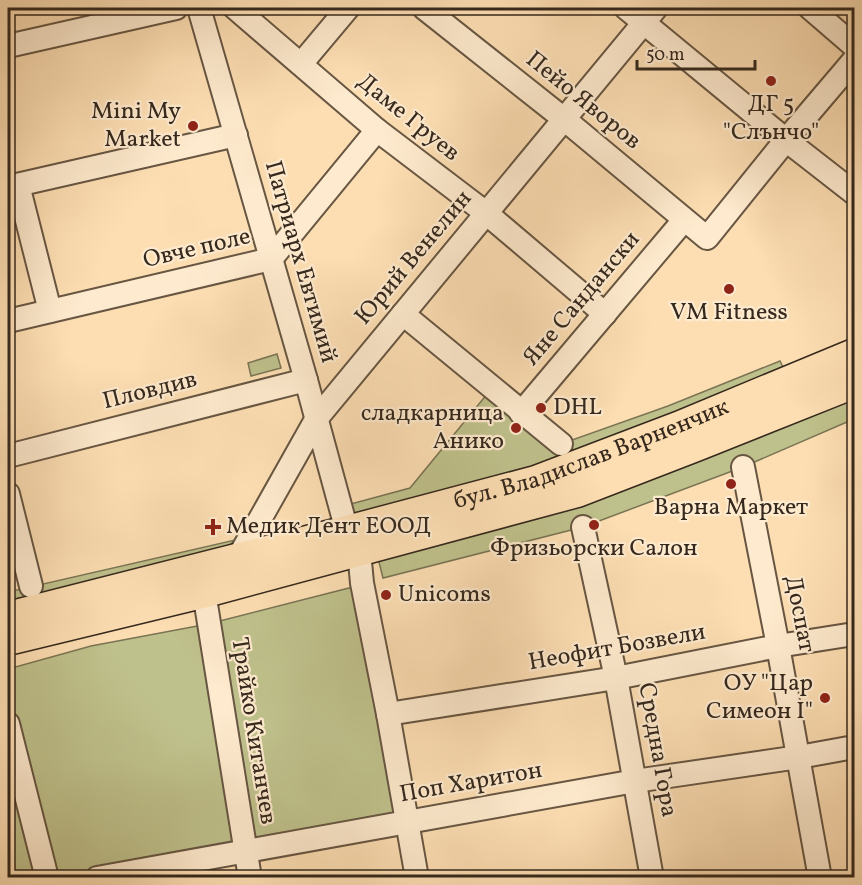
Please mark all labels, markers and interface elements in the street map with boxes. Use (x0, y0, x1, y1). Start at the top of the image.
scale bar (637, 33, 756, 71)
text: 50 m (646, 43, 685, 68)
street label: Пейо Яворов (518, 44, 648, 158)
street label: Даме Груев (349, 66, 467, 170)
marker: ДГ 5 "Слънчо" (764, 74, 778, 88)
place label: ДГ 5 "Слънчо" (723, 88, 819, 150)
place label: Mini My Market (91, 95, 181, 157)
marker: Mini My Market (186, 119, 200, 133)
street label: Патриарх Евтимий (255, 157, 345, 367)
street label: Юрий Венелин (347, 183, 481, 333)
street label: Овче поле (140, 220, 254, 278)
street label: Яне Сандански (515, 224, 649, 374)
marker: VM Fitness (722, 282, 736, 296)
place label: VM Fitness (670, 296, 788, 330)
street label: Пловдив (99, 363, 201, 419)
street label: бул. Владислав Варненчик (450, 391, 735, 519)
place label: DHL (553, 391, 602, 425)
place label: сладкарница Анико (361, 397, 504, 459)
marker: DHL (534, 401, 548, 415)
marker: сладкарница Анико (509, 421, 523, 435)
marker: Варна Маркет (724, 477, 738, 491)
place label: Варна Маркет (654, 491, 808, 525)
place label: Медик Дент ЕООД (226, 510, 431, 544)
marker: Медик Дент ЕООД (204, 518, 222, 536)
marker: Фризьорски Салон (587, 518, 601, 532)
place label: Фризьорски Салон (490, 532, 698, 566)
street label: Доспат (775, 573, 823, 655)
place label: Unicoms (398, 578, 491, 612)
marker: Unicoms (379, 588, 393, 602)
street label: Неофит Бозвели (526, 616, 708, 680)
street label: Трайко Китанчев (221, 635, 285, 827)
place label: ОУ "Цар Симеон I" (706, 667, 813, 729)
street label: Средна Гора (628, 680, 686, 820)
marker: ОУ "Цар Симеон I" (818, 691, 832, 705)
street label: Поп Харитон (397, 754, 545, 812)

